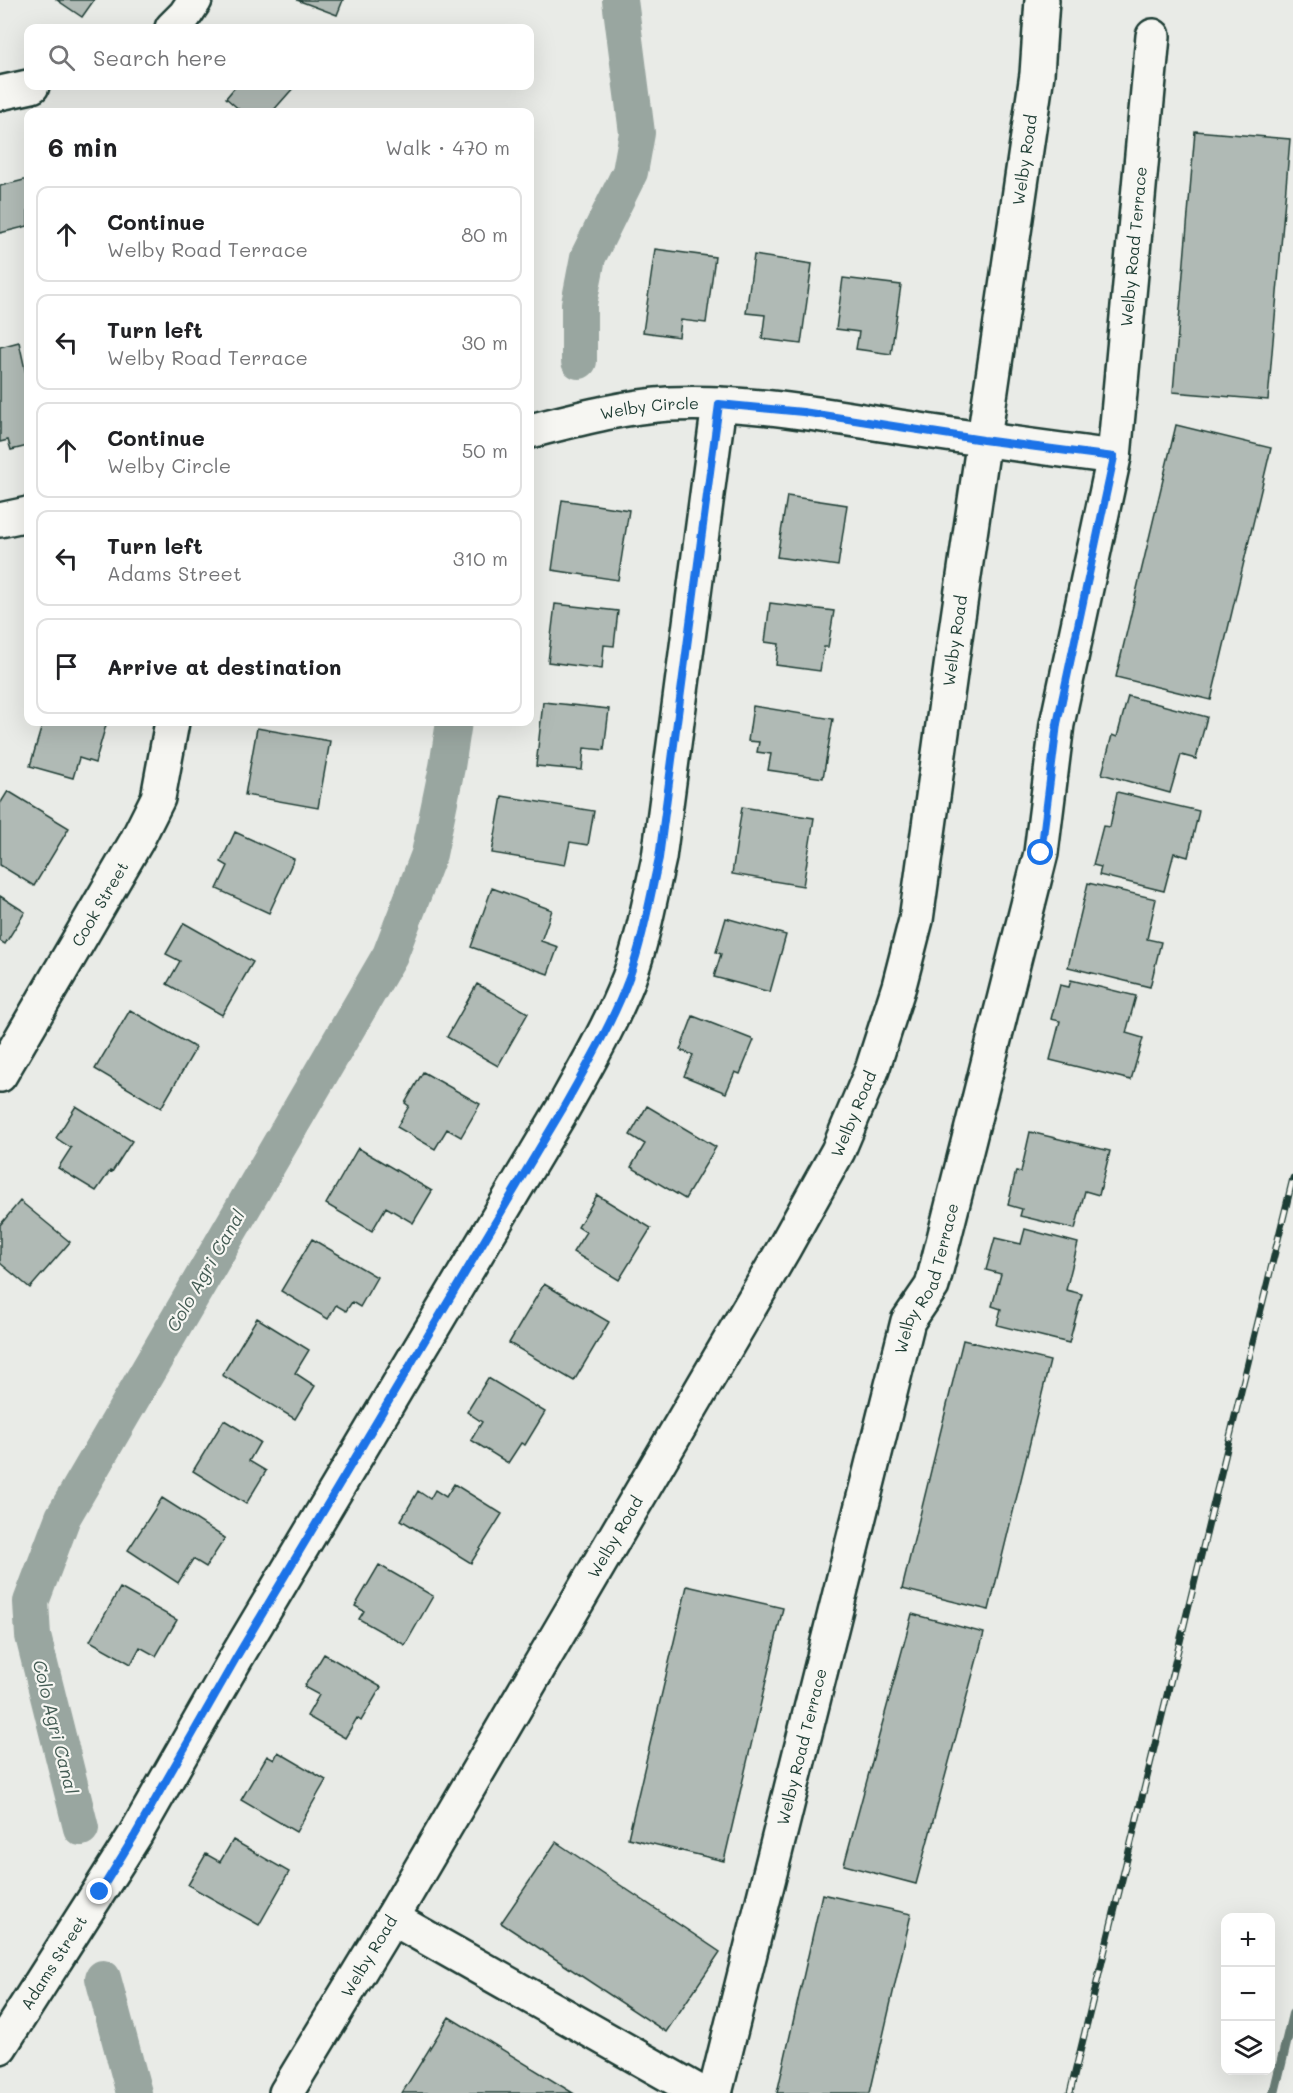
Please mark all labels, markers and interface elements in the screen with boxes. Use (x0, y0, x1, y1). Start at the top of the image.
search box (24, 24, 534, 90)
icon: search (45, 41, 78, 74)
text: Search here (93, 43, 227, 72)
street label: Welby Road (1007, 113, 1041, 207)
text: 6 min (48, 130, 117, 164)
text: Walk · 470 m (385, 134, 510, 160)
street label: Welby Road Terrace (1115, 165, 1151, 328)
text: Continue (107, 207, 205, 236)
icon: ahead (50, 218, 83, 251)
text: 80 m (461, 221, 508, 247)
text: Welby Road Terrace (107, 236, 308, 262)
text: Turn left (107, 315, 203, 344)
icon: left (50, 326, 83, 359)
text: 30 m (462, 329, 508, 355)
text: Welby Road Terrace (107, 344, 308, 370)
street label: Welby Circle (598, 392, 699, 424)
text: Continue (107, 423, 205, 452)
icon: ahead (50, 434, 83, 467)
text: 50 m (462, 437, 508, 463)
text: Welby Circle (107, 452, 231, 478)
text: Turn left (107, 531, 203, 560)
icon: left (50, 542, 83, 575)
text: 310 m (453, 545, 508, 571)
text: Adams Street (107, 560, 242, 586)
street label: Welby Road (937, 594, 971, 687)
icon: arrive (50, 650, 83, 683)
text: Arrive at destination (107, 652, 342, 681)
route start (1027, 839, 1053, 865)
street label: Cook Street (66, 857, 132, 950)
street label: Welby Road (826, 1068, 880, 1160)
street label: Welby Road Terrace (889, 1201, 963, 1356)
water label: Colo Agri Canal (160, 1205, 250, 1336)
street label: Welby Road (582, 1492, 647, 1582)
water label: Colo Agri Canal (28, 1657, 84, 1797)
street label: Welby Road Terrace (771, 1666, 831, 1827)
route end (86, 1878, 112, 1904)
street label: Adams Street (15, 1911, 91, 2014)
street label: Welby Road (336, 1911, 401, 2000)
map controls (1221, 1913, 1275, 2075)
button: + (1221, 1913, 1275, 1967)
button: − (1221, 1967, 1275, 2021)
button: layers (1221, 2021, 1275, 2075)

